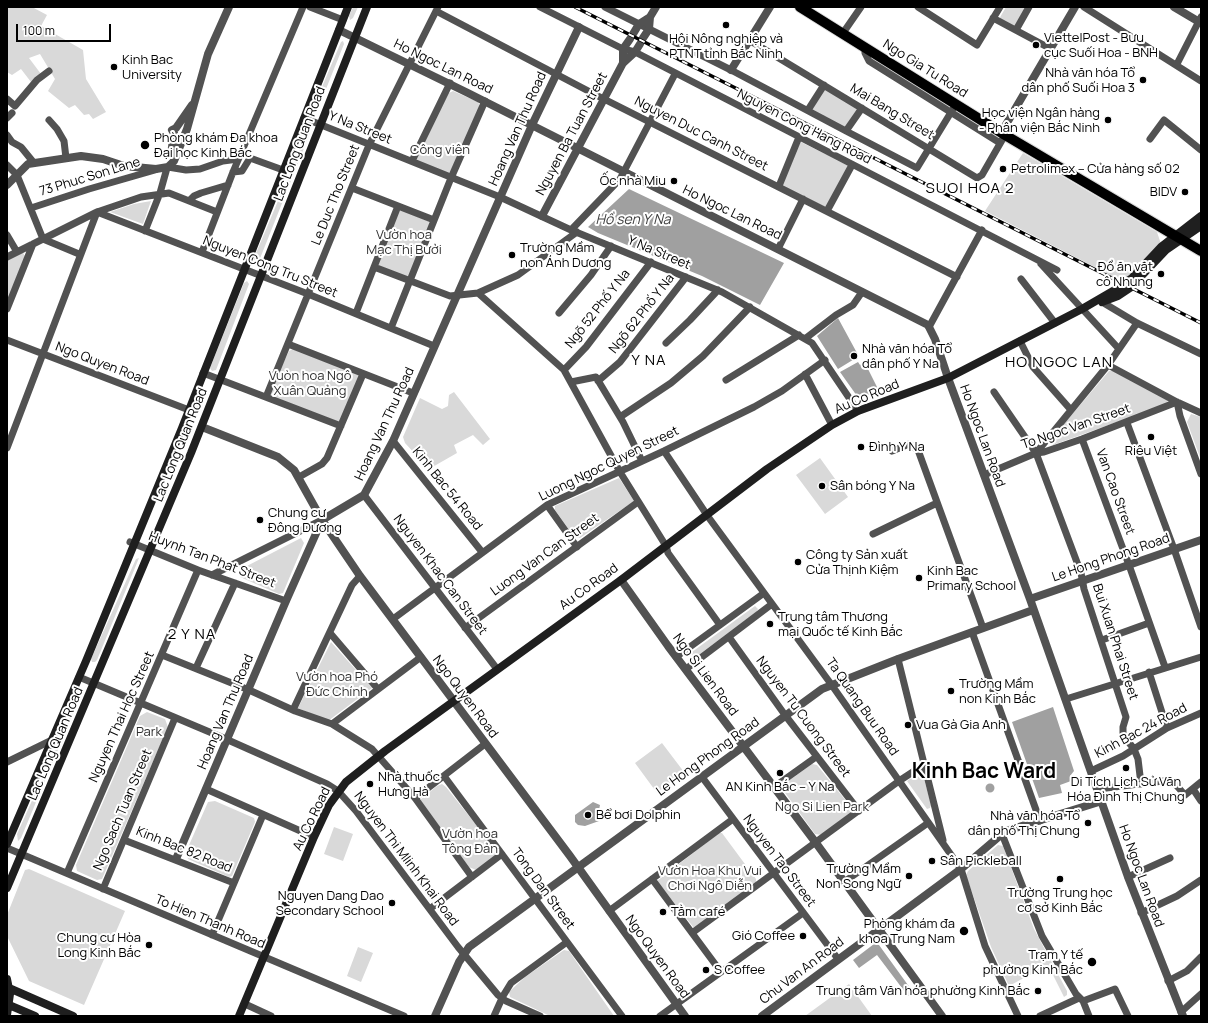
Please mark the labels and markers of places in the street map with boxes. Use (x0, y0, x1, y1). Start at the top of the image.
marker: Hội Nông nghiệp và PTNT tỉnh Bắc Ninh (721, 20, 731, 30)
place label: ViettelPost - Bưu cục Suối Hoa - BNH (1044, 30, 1158, 61)
place label: Hội Nông nghiệp và PTNT tỉnh Bắc Ninh (669, 31, 783, 62)
marker: ViettelPost - Bưu cục Suối Hoa - BNH (1031, 40, 1041, 50)
place label: Kinh Bac University (122, 52, 182, 83)
marker: Kinh Bac University (109, 62, 119, 72)
place label: Nhà văn hóa Tổ dân phố Suối Hoa 3 (1021, 65, 1135, 96)
marker: Nhà văn hóa Tổ dân phố Suối Hoa 3 (1138, 75, 1148, 85)
place label: Học viện Ngân hàng - Phân viện Bắc Ninh (979, 105, 1100, 136)
marker: Học viện Ngân hàng - Phân viện Bắc Ninh (1103, 115, 1113, 125)
place label: Phòng khám Đa khoa Đại học Kinh Bắc (154, 130, 278, 161)
marker: Phòng khám Đa khoa Đại học Kinh Bắc (139, 139, 151, 151)
place label: Petrolimex – Cửa hàng số 02 (1011, 161, 1180, 177)
marker: Petrolimex – Cửa hàng số 02 (998, 164, 1008, 174)
place label: Ốc nhà Miu (600, 173, 666, 189)
marker: Ốc nhà Miu (669, 176, 679, 186)
place label: BIDV (1150, 184, 1177, 200)
marker: BIDV (1180, 187, 1190, 197)
place label: Trường Mầm non Ánh Dương (520, 240, 612, 271)
marker: Trường Mầm non Ánh Dương (507, 250, 517, 260)
place label: Đồ ăn vặt cô Nhung (1096, 259, 1153, 290)
marker: Đồ ăn vặt cô Nhung (1156, 269, 1166, 279)
place label: Nhà văn hóa Tổ dân phố Y Na (862, 341, 952, 372)
marker: Nhà văn hóa Tổ dân phố Y Na (849, 351, 859, 361)
marker: Riêu Việt (1146, 432, 1156, 442)
place label: Đình Y Na (869, 439, 925, 455)
marker: Đình Y Na (856, 442, 866, 452)
place label: Riêu Việt (1125, 443, 1177, 459)
place label: Sân bóng Y Na (830, 478, 915, 494)
marker: Sân bóng Y Na (817, 481, 827, 491)
place label: Chung cư Đông Dương (268, 505, 342, 536)
marker: Chung cư Đông Dương (255, 515, 265, 525)
place label: Công ty Sản xuất Cửa Thịnh Kiệm (806, 547, 908, 578)
marker: Công ty Sản xuất Cửa Thịnh Kiệm (793, 557, 803, 567)
place label: Kinh Bac Primary School (927, 563, 1016, 594)
marker: Kinh Bac Primary School (914, 573, 924, 583)
place label: Trung tâm Thương mại Quốc tế Kinh Bắc (778, 609, 903, 640)
marker: Trung tâm Thương mại Quốc tế Kinh Bắc (765, 619, 775, 629)
place label: Trường Mầm non Kinh Bắc (959, 676, 1036, 707)
marker: Trường Mầm non Kinh Bắc (946, 686, 956, 696)
place label: Vua Gà Gia Anh (916, 717, 1006, 733)
marker: Vua Gà Gia Anh (903, 720, 913, 730)
marker: Di Tích Lịch Sử Văn Hóa Đình Thị Chung (1121, 763, 1131, 773)
marker: AN Kinh Bắc – Y Na (775, 768, 785, 778)
place label: Nhà thuốc Hưng Hà (378, 769, 440, 800)
place label: Di Tích Lịch Sử Văn Hóa Đình Thị Chung (1067, 774, 1185, 805)
marker: Nhà thuốc Hưng Hà (365, 779, 375, 789)
place label: AN Kinh Bắc – Y Na (725, 779, 835, 795)
place label: Bể bơi Dolphin (596, 807, 681, 823)
place label: Nhà văn hóa Tổ dân phố Thị Chung (968, 808, 1080, 839)
marker: Bể bơi Dolphin (583, 810, 593, 820)
marker: Nhà văn hóa Tổ dân phố Thị Chung (1083, 818, 1093, 828)
place label: Sân Pickleball (940, 853, 1022, 869)
marker: Sân Pickleball (927, 856, 937, 866)
place label: Trường Mầm Non Song Ngữ (816, 861, 901, 892)
marker: Trường Mầm Non Song Ngữ (904, 871, 914, 881)
marker: Trường Trung học cơ sở Kinh Bắc (1055, 874, 1065, 884)
place label: Trường Trung học cơ sở Kinh Bắc (1007, 885, 1113, 916)
place label: Nguyen Dang Dao Secondary School (276, 888, 384, 919)
marker: Nguyen Dang Dao Secondary School (387, 898, 397, 908)
place label: Tằm café (671, 904, 725, 920)
marker: Tằm café (658, 907, 668, 917)
place label: Phòng khám đa khoa Trung Nam (859, 916, 955, 947)
marker: Phòng khám đa khoa Trung Nam (958, 925, 970, 937)
place label: Gió Coffee (732, 928, 795, 944)
place label: Chung cư Hòa Long Kinh Bắc (57, 930, 141, 961)
marker: Gió Coffee (798, 931, 808, 941)
marker: Chung cư Hòa Long Kinh Bắc (144, 940, 154, 950)
place label: Trạm Y tế phường Kinh Bắc (983, 947, 1083, 978)
marker: Trạm Y tế phường Kinh Bắc (1086, 956, 1098, 968)
place label: S Coffee (714, 962, 765, 978)
marker: S Coffee (701, 965, 711, 975)
place label: Trung tâm Văn hóa phường Kinh Bắc (816, 983, 1030, 999)
marker: Trung tâm Văn hóa phường Kinh Bắc (1033, 986, 1043, 996)

